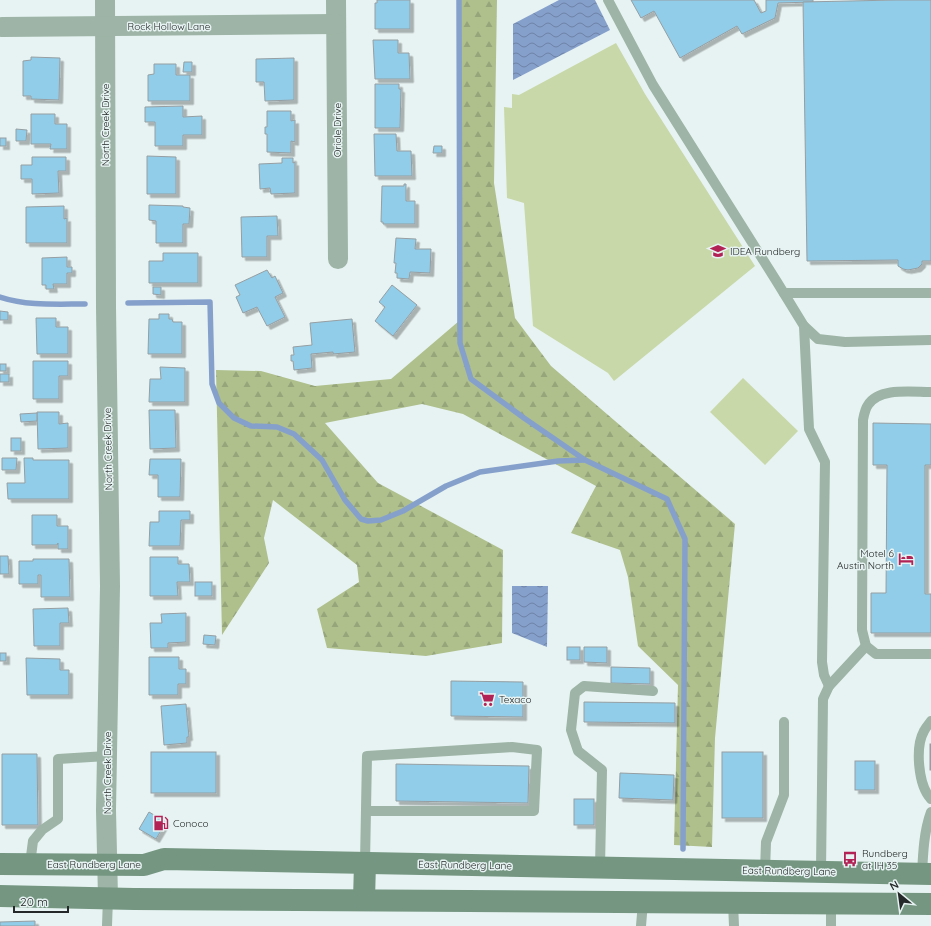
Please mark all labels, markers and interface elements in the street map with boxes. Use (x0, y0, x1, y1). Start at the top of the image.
street label: Rock Hollow Lane (128, 20, 211, 33)
street label: North Creek Drive (99, 83, 112, 166)
street label: Oriole Drive (331, 102, 344, 157)
school or university icon: IDEA Rundberg (709, 242, 727, 260)
place label: IDEA Rundberg (730, 245, 800, 258)
street label: North Creek Drive (101, 407, 115, 490)
place label: Motel 6 Austin North (837, 547, 895, 572)
hotel icon: Motel 6 Austin North (897, 550, 915, 568)
supermarket icon: Texaco (478, 690, 496, 708)
place label: Texaco (499, 693, 532, 706)
street label: North Creek Drive (101, 731, 114, 814)
fuel station icon: Conoco (152, 814, 170, 832)
place label: Conoco (173, 817, 209, 830)
place label: Rundberg at IH 35 (862, 847, 908, 872)
bus stop icon: Rundberg at IH 35 (841, 850, 859, 868)
street label: East Rundberg Lane (47, 858, 141, 871)
street label: East Rundberg Lane (418, 858, 512, 872)
street label: East Rundberg Lane (742, 864, 836, 878)
north arrow (879, 874, 919, 914)
text: N (887, 877, 901, 893)
scale bar (14, 888, 68, 914)
text: 20 m (20, 894, 48, 909)

